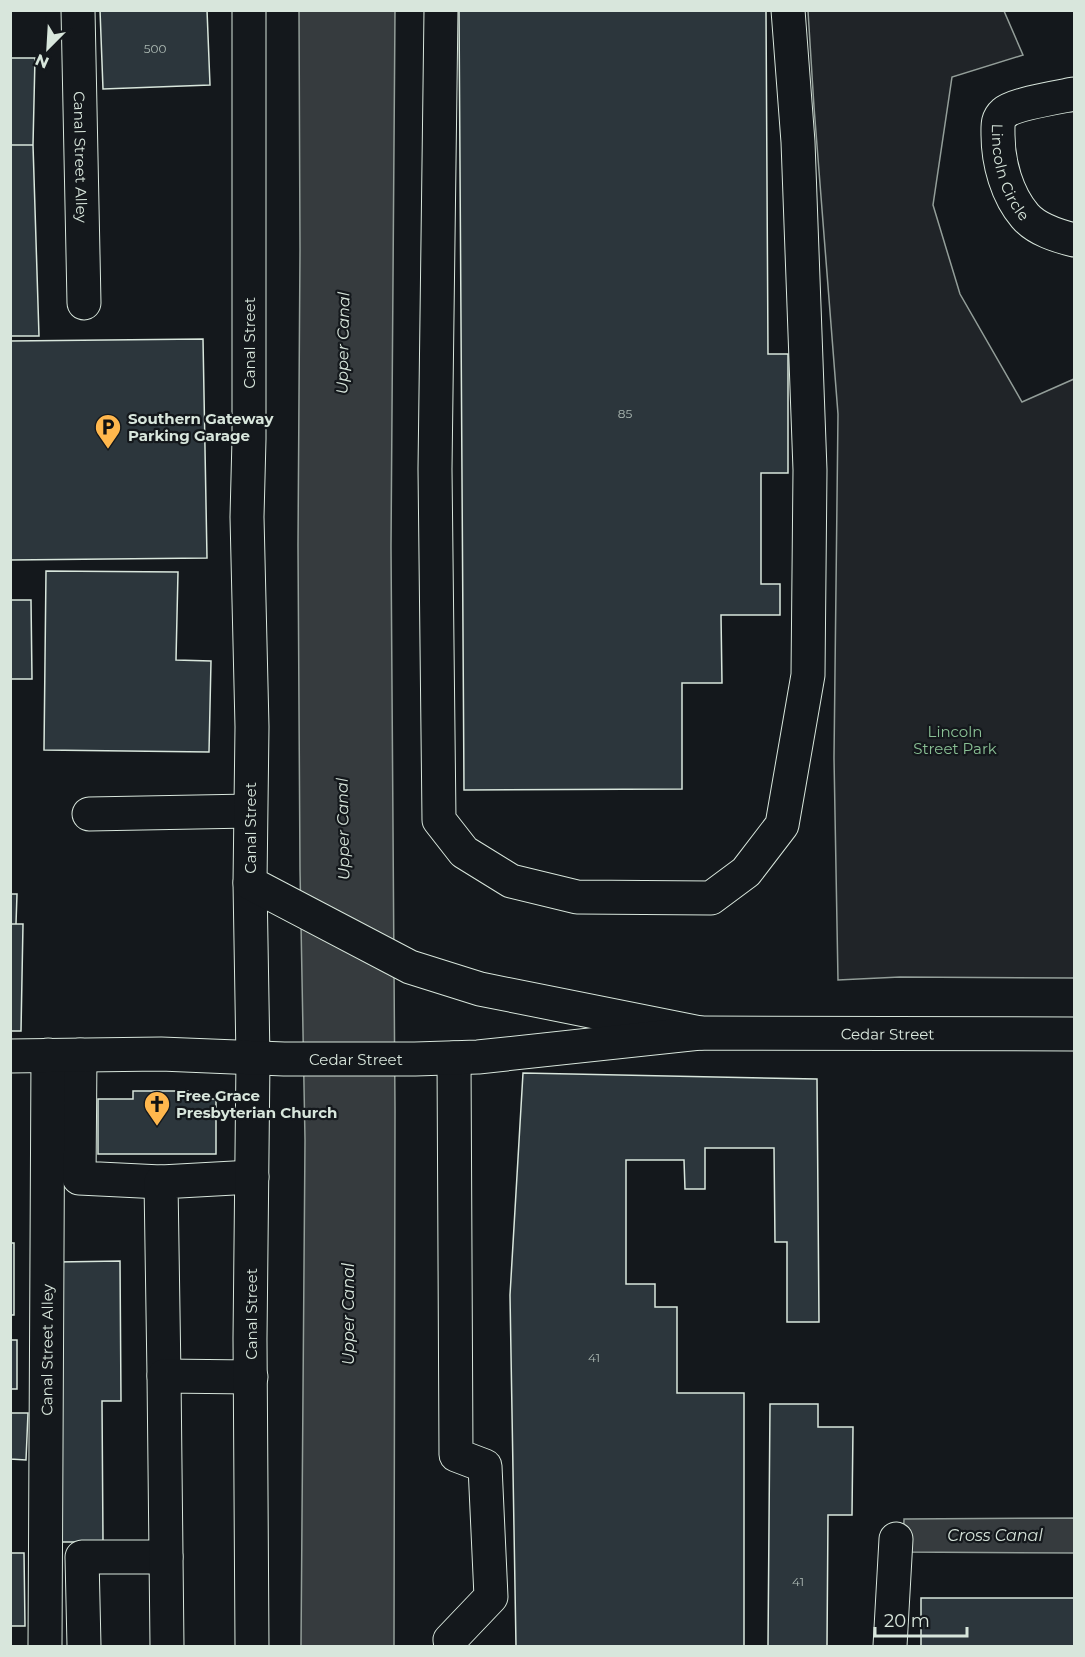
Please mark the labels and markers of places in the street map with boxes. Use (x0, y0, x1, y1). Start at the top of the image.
place label: Southern Gateway Parking Garage (128, 409, 274, 445)
parking icon: Southern Gateway Parking Garage (93, 412, 123, 450)
place label: Free Grace Presbyterian Church (176, 1086, 337, 1122)
church icon: Free Grace Presbyterian Church (142, 1089, 172, 1127)

